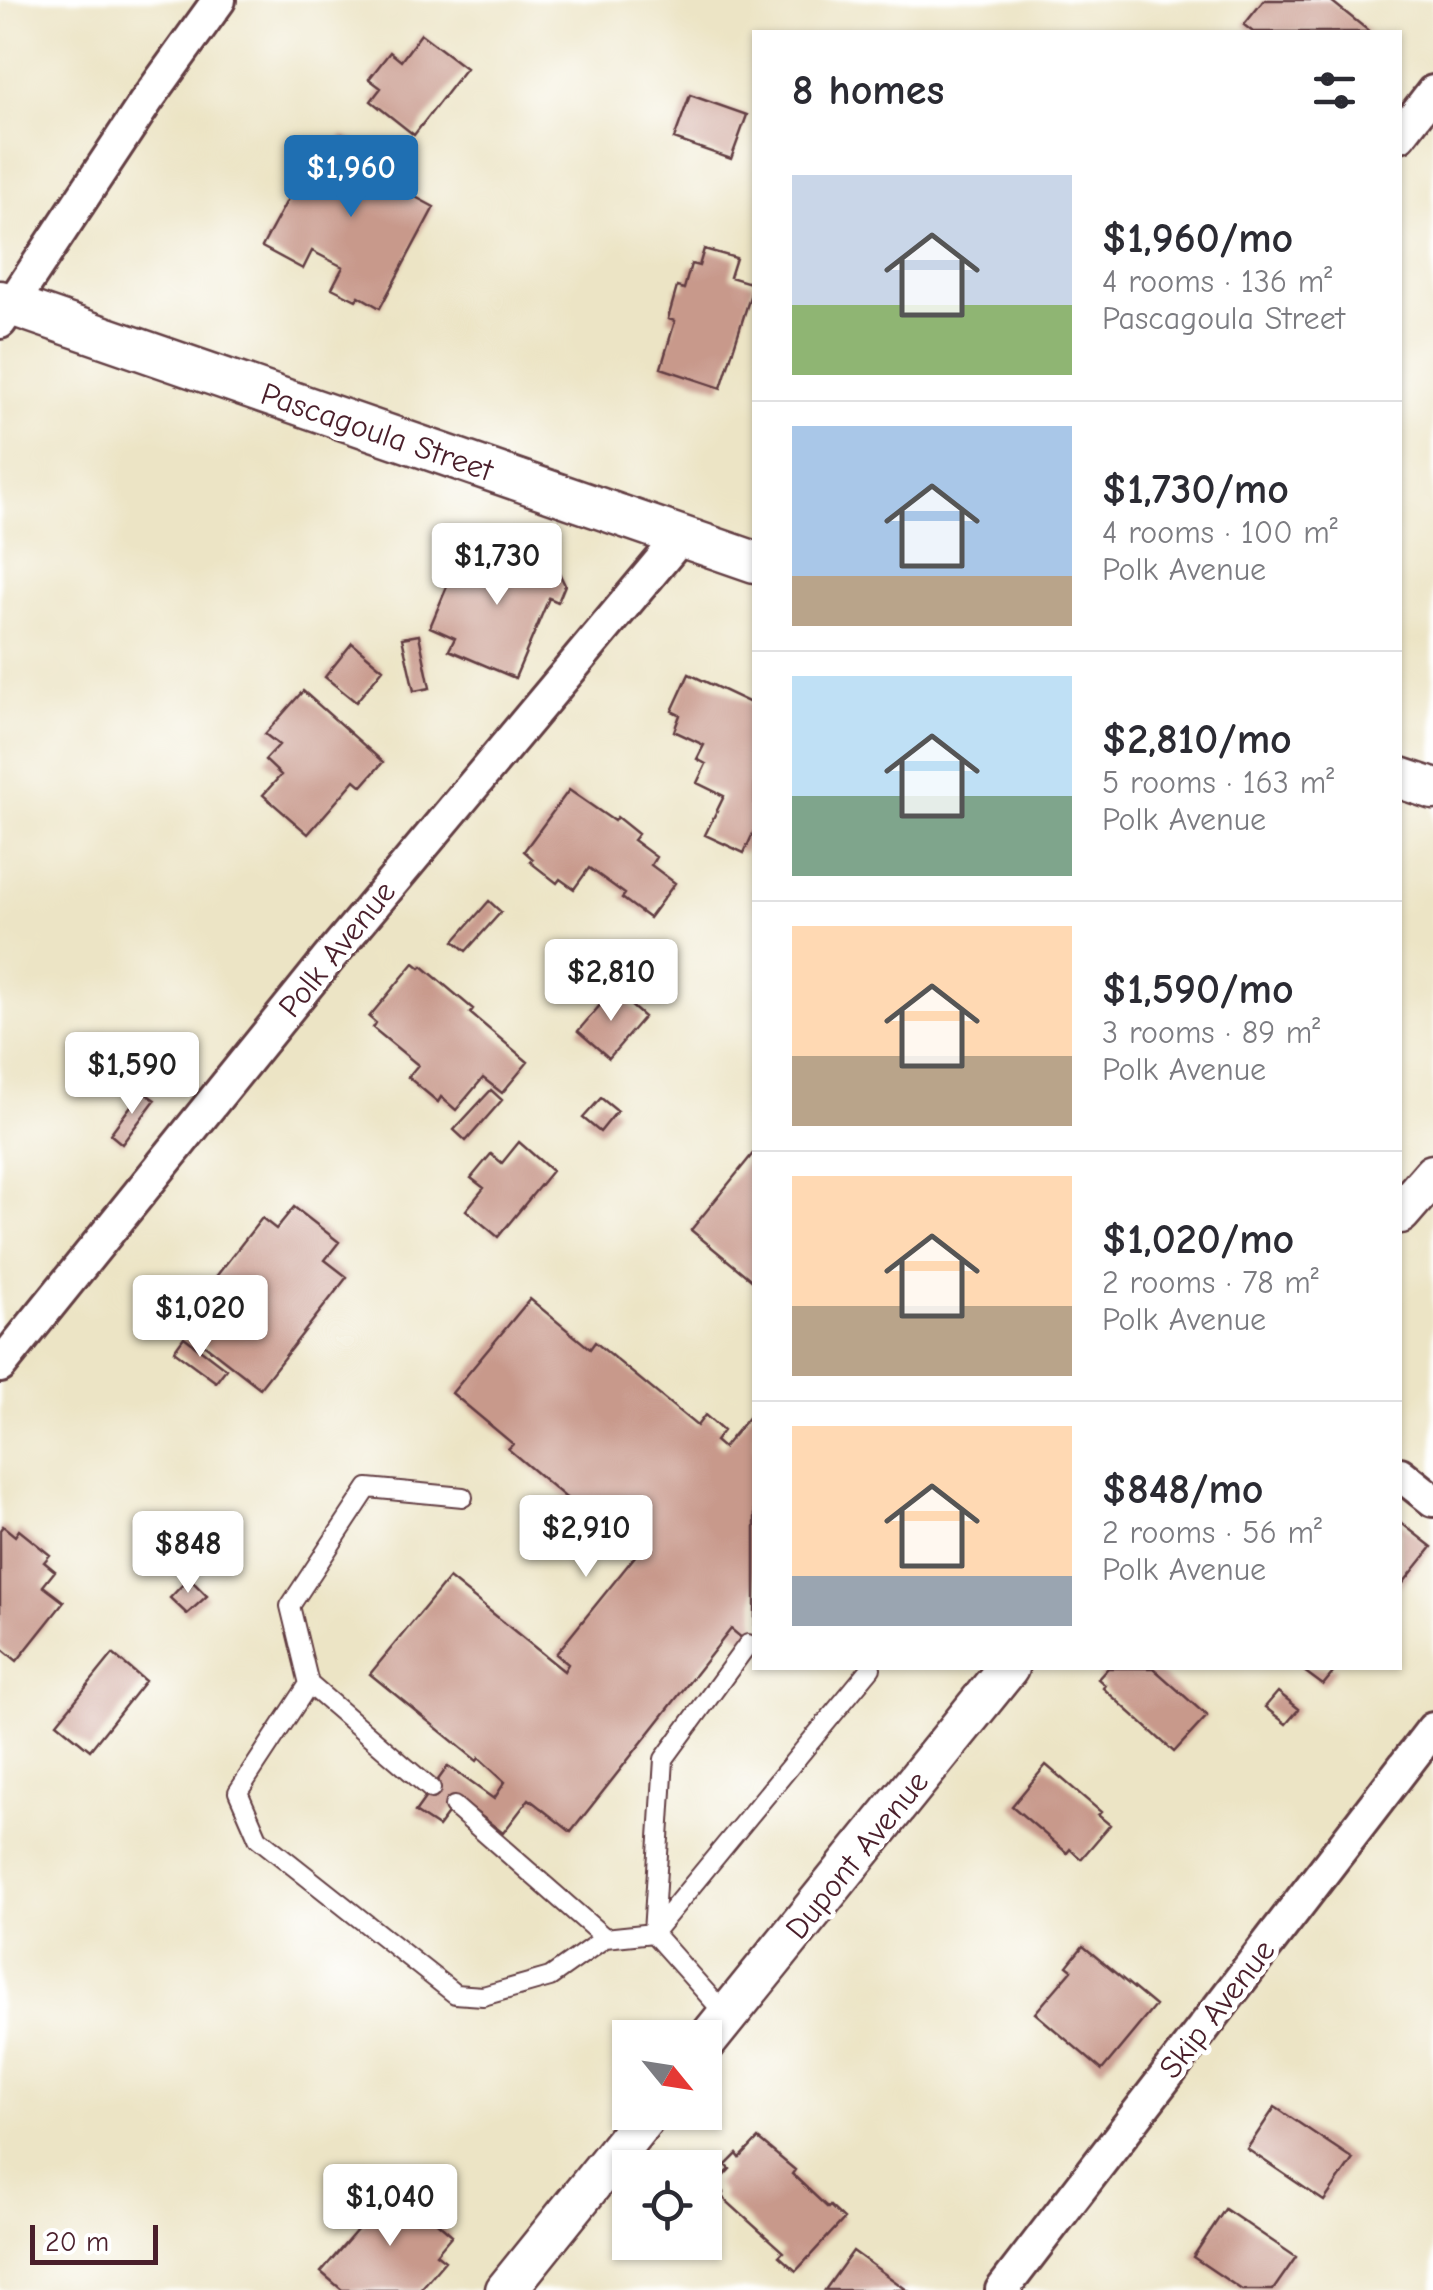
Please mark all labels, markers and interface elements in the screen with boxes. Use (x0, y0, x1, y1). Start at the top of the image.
icon: filters (1307, 63, 1362, 118)
text: 8 homes (792, 66, 944, 115)
pin: $1,960 (270, 135, 432, 220)
text: $1,960 (306, 149, 396, 186)
text: $1,960/mo (1102, 214, 1293, 263)
icon: home (872, 215, 992, 335)
text: 4 rooms · 136 m² (1102, 263, 1332, 300)
text: Pascagoula Street (1102, 300, 1345, 337)
street label: Pascagoula Street (256, 375, 499, 489)
text: $1,730/mo (1102, 465, 1289, 514)
icon: home (872, 466, 992, 586)
text: 4 rooms · 100 m² (1102, 514, 1338, 551)
pin: $1,730 (416, 523, 578, 608)
text: $1,730 (454, 537, 540, 574)
text: Polk Avenue (1102, 551, 1266, 588)
text: $2,810/mo (1102, 715, 1292, 764)
icon: home (872, 716, 992, 836)
text: 5 rooms · 163 m² (1102, 764, 1334, 801)
text: Polk Avenue (1102, 801, 1266, 838)
street label: Polk Avenue (271, 874, 403, 1024)
pin: $2,810 (530, 939, 692, 1024)
text: $2,810 (567, 953, 655, 990)
text: $1,590/mo (1102, 965, 1294, 1014)
icon: home (872, 966, 992, 1086)
text: 3 rooms · 89 m² (1102, 1014, 1320, 1051)
pin: $1,590 (51, 1032, 213, 1117)
text: $1,590 (87, 1046, 177, 1083)
text: Polk Avenue (1102, 1051, 1266, 1088)
text: $1,020/mo (1102, 1215, 1294, 1264)
icon: home (872, 1216, 992, 1336)
text: 2 rooms · 78 m² (1102, 1264, 1319, 1301)
pin: $1,020 (119, 1275, 281, 1360)
text: $1,020 (155, 1289, 245, 1326)
text: Polk Avenue (1102, 1301, 1266, 1338)
text: $848/mo (1102, 1465, 1264, 1514)
icon: home (872, 1466, 992, 1586)
pin: $2,910 (505, 1495, 667, 1580)
text: $2,910 (542, 1509, 630, 1546)
pin: $848 (129, 1511, 247, 1596)
text: 2 rooms · 56 m² (1102, 1514, 1322, 1551)
text: $848 (154, 1525, 222, 1562)
text: Polk Avenue (1102, 1551, 1266, 1588)
street label: Dupont Avenue (778, 1764, 936, 1946)
street label: Skip Avenue (1151, 1932, 1283, 2086)
north arrow (612, 2020, 722, 2130)
map controls (612, 2020, 722, 2260)
button: locate (612, 2150, 722, 2260)
pin: $1,040 (309, 2164, 471, 2249)
text: $1,040 (345, 2178, 435, 2215)
scale bar (30, 2220, 158, 2264)
text: 20 m (45, 2226, 109, 2258)

